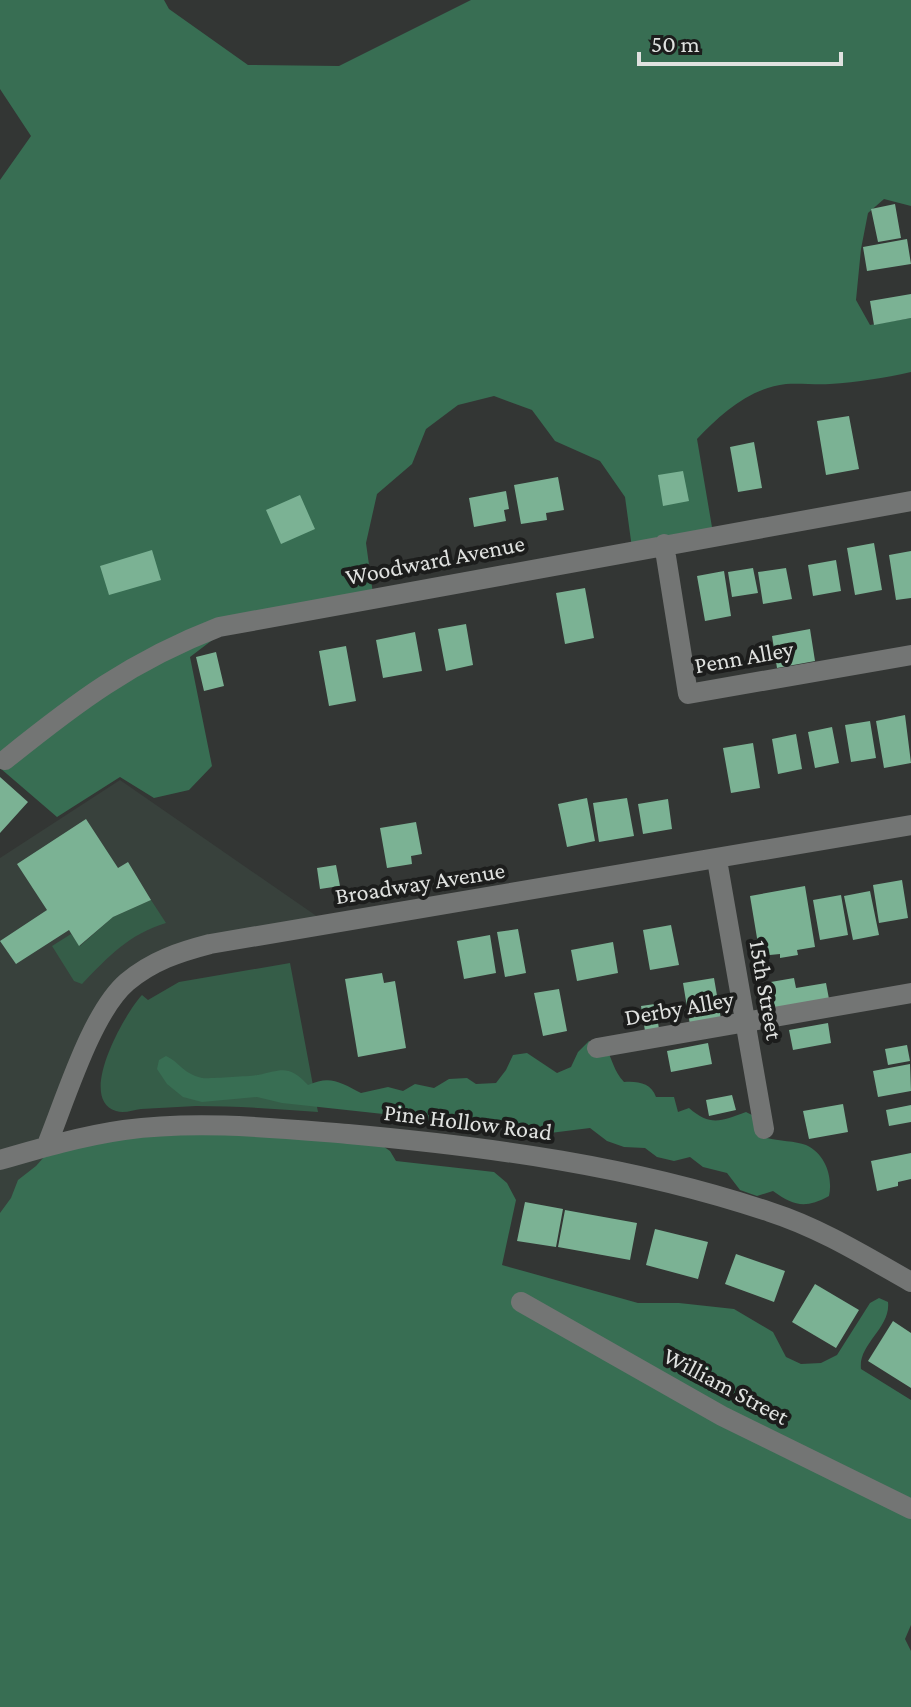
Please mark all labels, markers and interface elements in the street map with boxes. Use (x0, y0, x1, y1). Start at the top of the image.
scale bar (639, 16, 841, 66)
text: 50 m (651, 30, 700, 57)
street label: Woodward Avenue (343, 529, 527, 590)
street label: Penn Alley (692, 634, 797, 679)
street label: Broadway Avenue (333, 856, 507, 909)
street label: 15th Street (744, 938, 789, 1043)
street label: Derby Alley (622, 984, 737, 1030)
street label: Pine Hollow Road (382, 1098, 554, 1145)
street label: William Street (659, 1341, 794, 1430)

